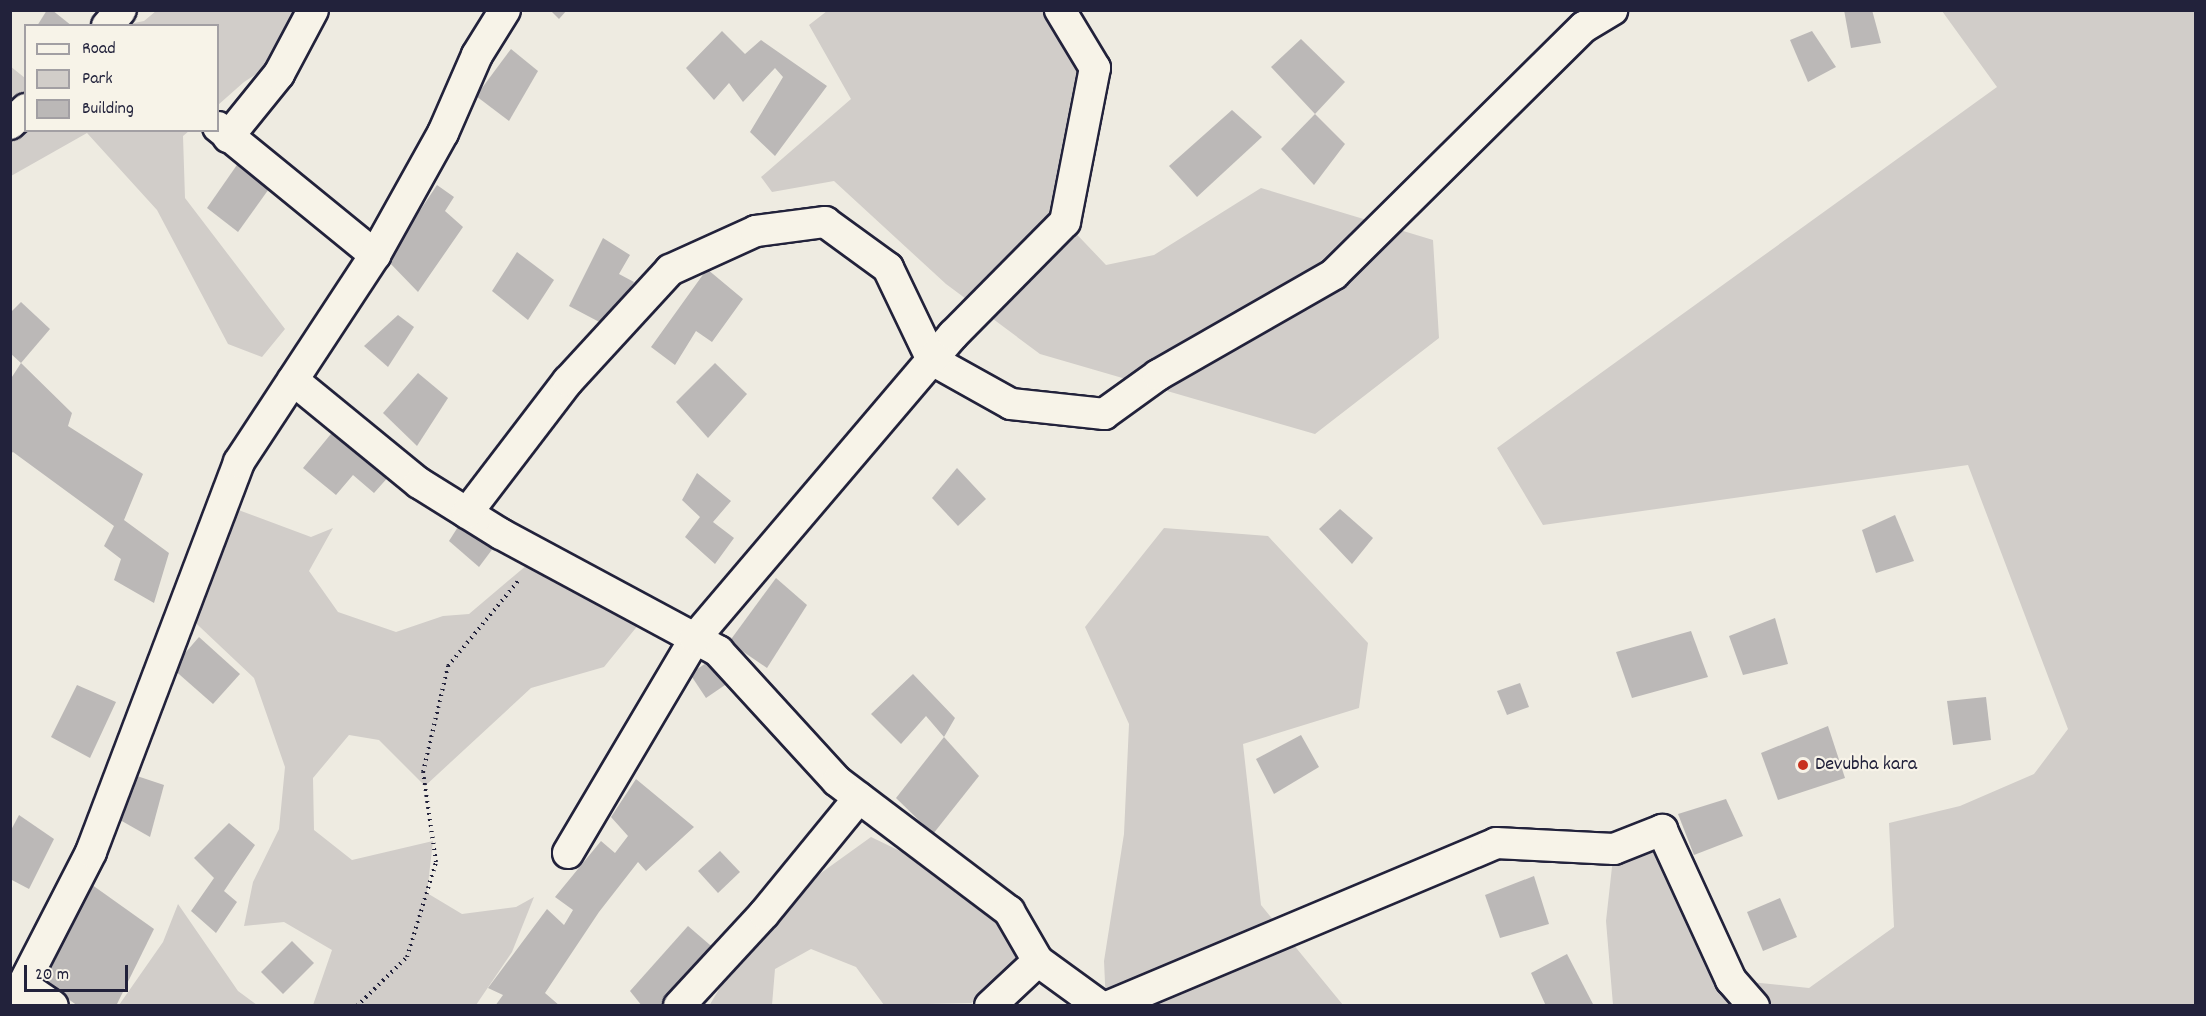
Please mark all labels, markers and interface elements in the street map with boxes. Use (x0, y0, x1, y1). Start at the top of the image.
legend (24, 24, 219, 132)
text: Road (82, 37, 116, 62)
text: Park (82, 67, 113, 92)
text: Building (82, 97, 134, 122)
place label: Devubha kara (1815, 753, 1917, 777)
marker: Devubha kara (1796, 758, 1810, 772)
scale bar (27, 953, 130, 991)
text: 20 m (35, 963, 69, 988)

